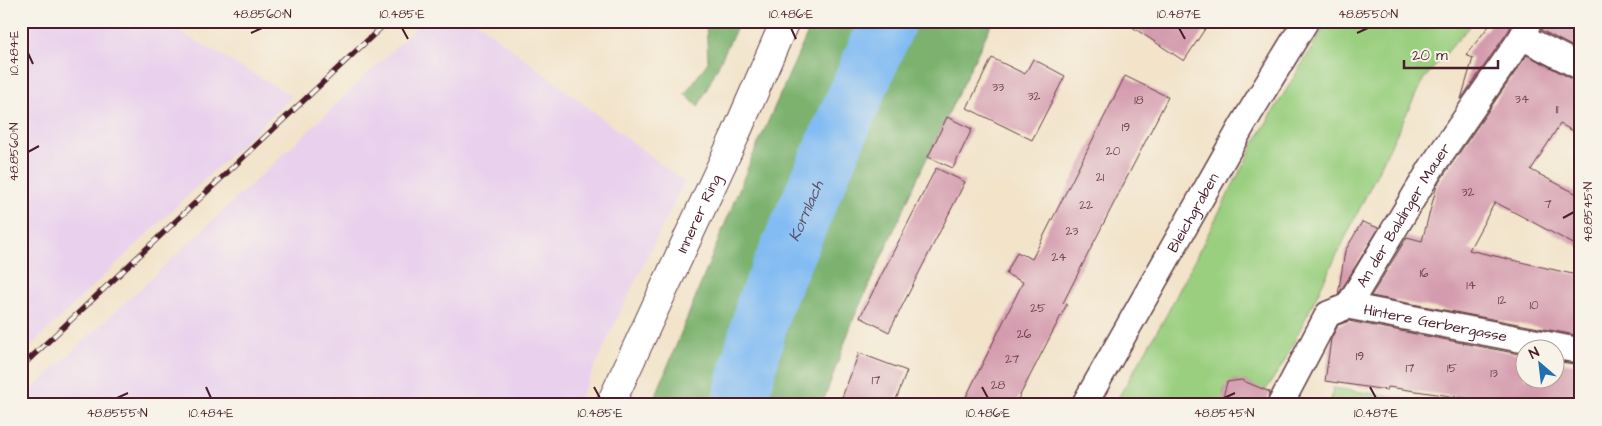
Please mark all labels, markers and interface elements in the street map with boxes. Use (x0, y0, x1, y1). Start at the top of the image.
text: 48.8560°N (232, 6, 292, 23)
text: 10.485°E (380, 6, 424, 23)
text: 10.486°E (769, 6, 813, 23)
text: 10.487°E (1157, 6, 1201, 23)
text: 48.8550°N (1338, 6, 1399, 23)
text: 10.484°E (6, 31, 23, 75)
scale bar (1404, 38, 1498, 70)
text: 20 m (1412, 45, 1448, 66)
house number: 33 (992, 79, 1004, 96)
house number: 32 (1028, 88, 1041, 105)
house number: 34 (1515, 91, 1529, 108)
house number: 18 (1134, 92, 1144, 109)
house number: 11 (1555, 101, 1559, 118)
house number: 19 (1122, 119, 1130, 136)
text: 48.8560°N (6, 122, 23, 182)
street label: An der Baldinger Mauer (1352, 139, 1456, 291)
house number: 20 (1106, 143, 1121, 160)
house number: 21 (1096, 169, 1105, 186)
street label: Bleichgraben (1162, 169, 1224, 256)
street label: Innerer Ring (672, 171, 728, 257)
water label: Kornlach (783, 176, 829, 245)
text: 48.8545°N (1580, 181, 1597, 242)
house number: 32 (1462, 184, 1475, 201)
house number: 7 (1544, 196, 1552, 213)
house number: 22 (1079, 197, 1093, 214)
house number: 23 (1066, 223, 1078, 240)
house number: 24 (1051, 249, 1067, 266)
house number: 16 (1419, 265, 1429, 282)
house number: 14 (1466, 277, 1476, 294)
house number: 12 (1498, 292, 1506, 309)
house number: 10 (1529, 297, 1539, 314)
street label: Hintere Gerbergasse (1362, 299, 1509, 347)
house number: 25 (1030, 300, 1046, 317)
house number: 26 (1017, 326, 1032, 343)
north arrow (1514, 338, 1564, 388)
text: N (1526, 342, 1543, 364)
house number: 19 (1356, 348, 1364, 365)
house number: 27 (1005, 351, 1020, 368)
house number: 17 (1406, 360, 1415, 377)
house number: 15 (1447, 360, 1458, 377)
house number: 13 (1490, 365, 1498, 382)
house number: 17 (872, 372, 881, 389)
house number: 28 (991, 377, 1006, 394)
text: 48.8555°N (86, 405, 148, 422)
text: 10.484°E (189, 405, 233, 422)
text: 10.485°E (578, 405, 622, 422)
text: 10.486°E (966, 405, 1010, 422)
text: 48.8545°N (1194, 405, 1255, 422)
text: 10.487°E (1354, 405, 1398, 422)

